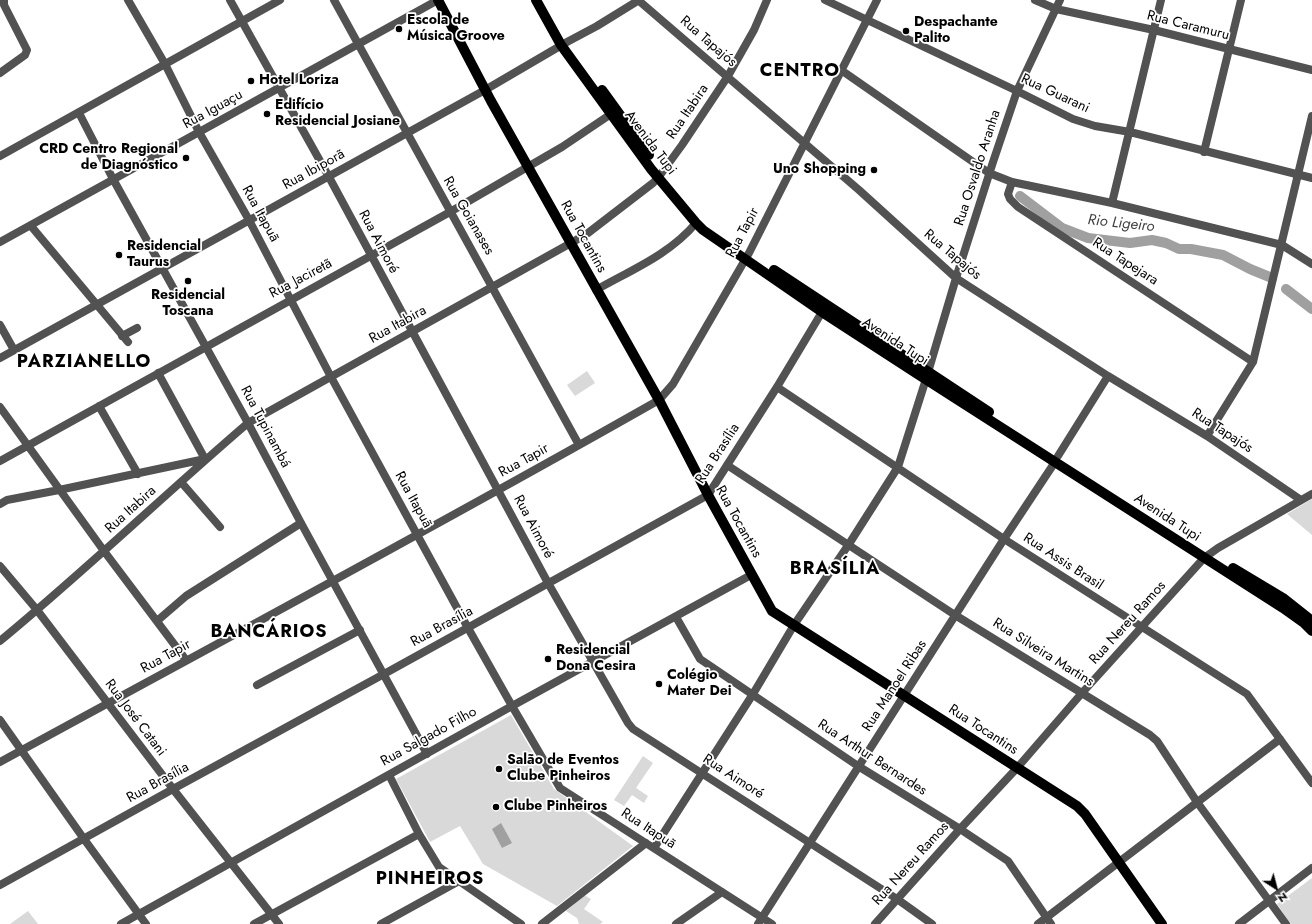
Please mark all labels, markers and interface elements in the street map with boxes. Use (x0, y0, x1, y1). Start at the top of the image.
street label: Rua Caramuru (1145, 8, 1231, 44)
place label: Escola de Música Groove (407, 13, 505, 46)
street label: Rua Tapajós (676, 13, 740, 71)
place label: Despachante Palito (914, 15, 998, 48)
marker: Escola de Música Groove (394, 24, 404, 34)
marker: Despachante Palito (901, 26, 911, 36)
district label: CENTRO (760, 61, 840, 83)
street label: Rua Guarani (1018, 71, 1092, 117)
place label: Hotel Loriza (259, 73, 339, 89)
marker: Hotel Loriza (246, 76, 256, 86)
street label: Rua Itabira (663, 81, 713, 143)
street label: Rua Iguaçu (180, 87, 246, 133)
place label: Edifício Residencial Josiane (275, 98, 400, 130)
street label: Avenida Tupi (620, 108, 680, 178)
street label: Rua Osvaldo Aranha (951, 108, 1005, 228)
marker: Edifício Residencial Josiane (262, 109, 272, 119)
place label: CRD Centro Regional de Diagnóstico (39, 142, 178, 174)
street label: Rua Ibiporã (280, 146, 348, 194)
marker: CRD Centro Regional de Diagnóstico (181, 153, 191, 163)
place label: Uno Shopping (773, 162, 866, 178)
marker: Uno Shopping (869, 165, 879, 175)
street label: Rua Goianases (439, 174, 497, 258)
street label: Rua Itapuã (238, 183, 282, 245)
street label: Rua Tocantins (556, 198, 610, 276)
street label: Rua Tapir (723, 205, 763, 261)
street label: Rua Aimoré (354, 207, 402, 277)
water label: Rio Ligeiro (1087, 212, 1155, 236)
street label: Rua Tapajós (920, 226, 984, 284)
street label: Rua Tapejara (1089, 235, 1161, 289)
place label: Residencial Taurus (127, 239, 201, 272)
marker: Residencial Taurus (114, 250, 124, 260)
street label: Rua Jaciretã (267, 256, 335, 302)
marker: Residencial Toscana (183, 276, 193, 286)
place label: Residencial Toscana (151, 288, 225, 320)
street label: Rua Itabira (366, 302, 430, 348)
street label: Avenida Tupi (859, 314, 931, 370)
district label: PARZIANELLO (17, 352, 151, 374)
street label: Rua Tupinambá (236, 383, 294, 471)
street label: Rua Tapajós (1188, 405, 1256, 457)
street label: Rua Brasília (692, 421, 744, 487)
street label: Rua Tapir (496, 440, 552, 482)
street label: Rua Itapuã (391, 469, 435, 531)
street label: Rua Itabira (102, 483, 160, 537)
street label: Rua Tocantins (711, 483, 765, 561)
street label: Avenida Tupi (1131, 490, 1203, 546)
street label: Rua Aimoré (509, 492, 557, 562)
street label: Rua Assis Brasil (1020, 530, 1106, 594)
district label: BRASÍLIA (790, 559, 880, 581)
street label: Rua Nereu Ramos (1086, 578, 1170, 668)
street label: Rua Brasília (408, 603, 476, 651)
street label: Rua Silveira Martins (989, 615, 1097, 691)
district label: BANCÁRIOS (210, 622, 328, 644)
street label: Rua Tapir (138, 636, 194, 678)
street label: Rua Manoel Ribas (859, 637, 931, 735)
place label: Residencial Dona Cesira (556, 643, 636, 676)
marker: Residencial Dona Cesira (543, 654, 553, 664)
place label: Colégio Mater Dei (667, 668, 732, 700)
street label: Rua José Catani (101, 676, 169, 760)
marker: Colégio Mater Dei (654, 679, 664, 689)
street label: Rua Tocantins (945, 701, 1021, 759)
street label: Rua Salgado Filho (378, 704, 480, 770)
street label: Rua Arthur Bernardes (814, 716, 930, 800)
street label: Rua Aimoré (699, 751, 767, 803)
place label: Salão de Eventos Clube Pinheiros (507, 753, 619, 786)
street label: Rua Brasília (124, 759, 192, 807)
marker: Salão de Eventos Clube Pinheiros (494, 764, 504, 774)
place label: Clube Pinheiros (504, 799, 607, 815)
marker: Clube Pinheiros (491, 802, 501, 812)
street label: Rua Itapuã (618, 805, 678, 853)
street label: Rua Nereu Ramos (869, 819, 953, 909)
north arrow (1256, 868, 1296, 908)
district label: PINHEIROS (376, 869, 484, 891)
text: N (1275, 889, 1291, 907)

